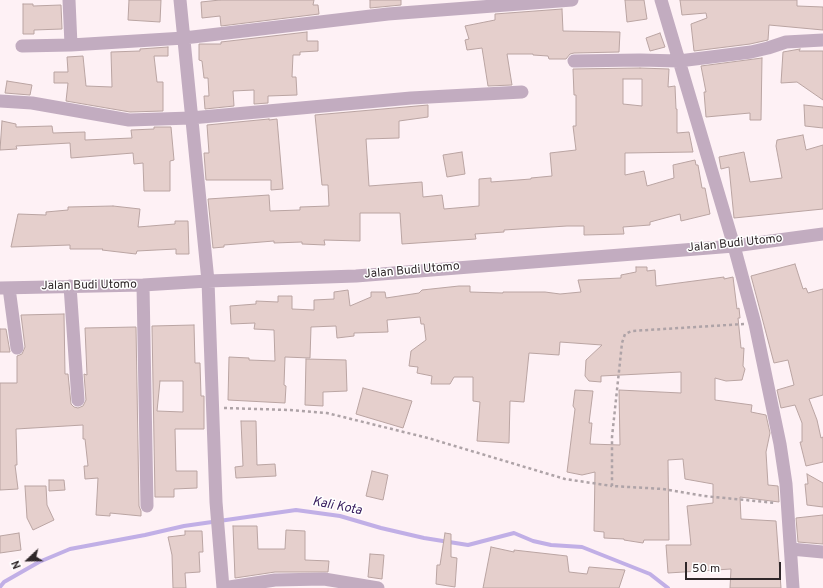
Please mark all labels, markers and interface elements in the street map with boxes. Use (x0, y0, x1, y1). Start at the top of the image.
street label: Jalan Budi Utomo (687, 232, 783, 256)
street label: Jalan Budi Utomo (364, 260, 460, 282)
street label: Jalan Budi Utomo (41, 278, 137, 294)
water label: Kali Kota (311, 495, 363, 519)
north arrow (8, 540, 48, 580)
scale bar (687, 554, 783, 580)
text: N (9, 558, 25, 571)
text: 50 m (692, 561, 720, 577)

